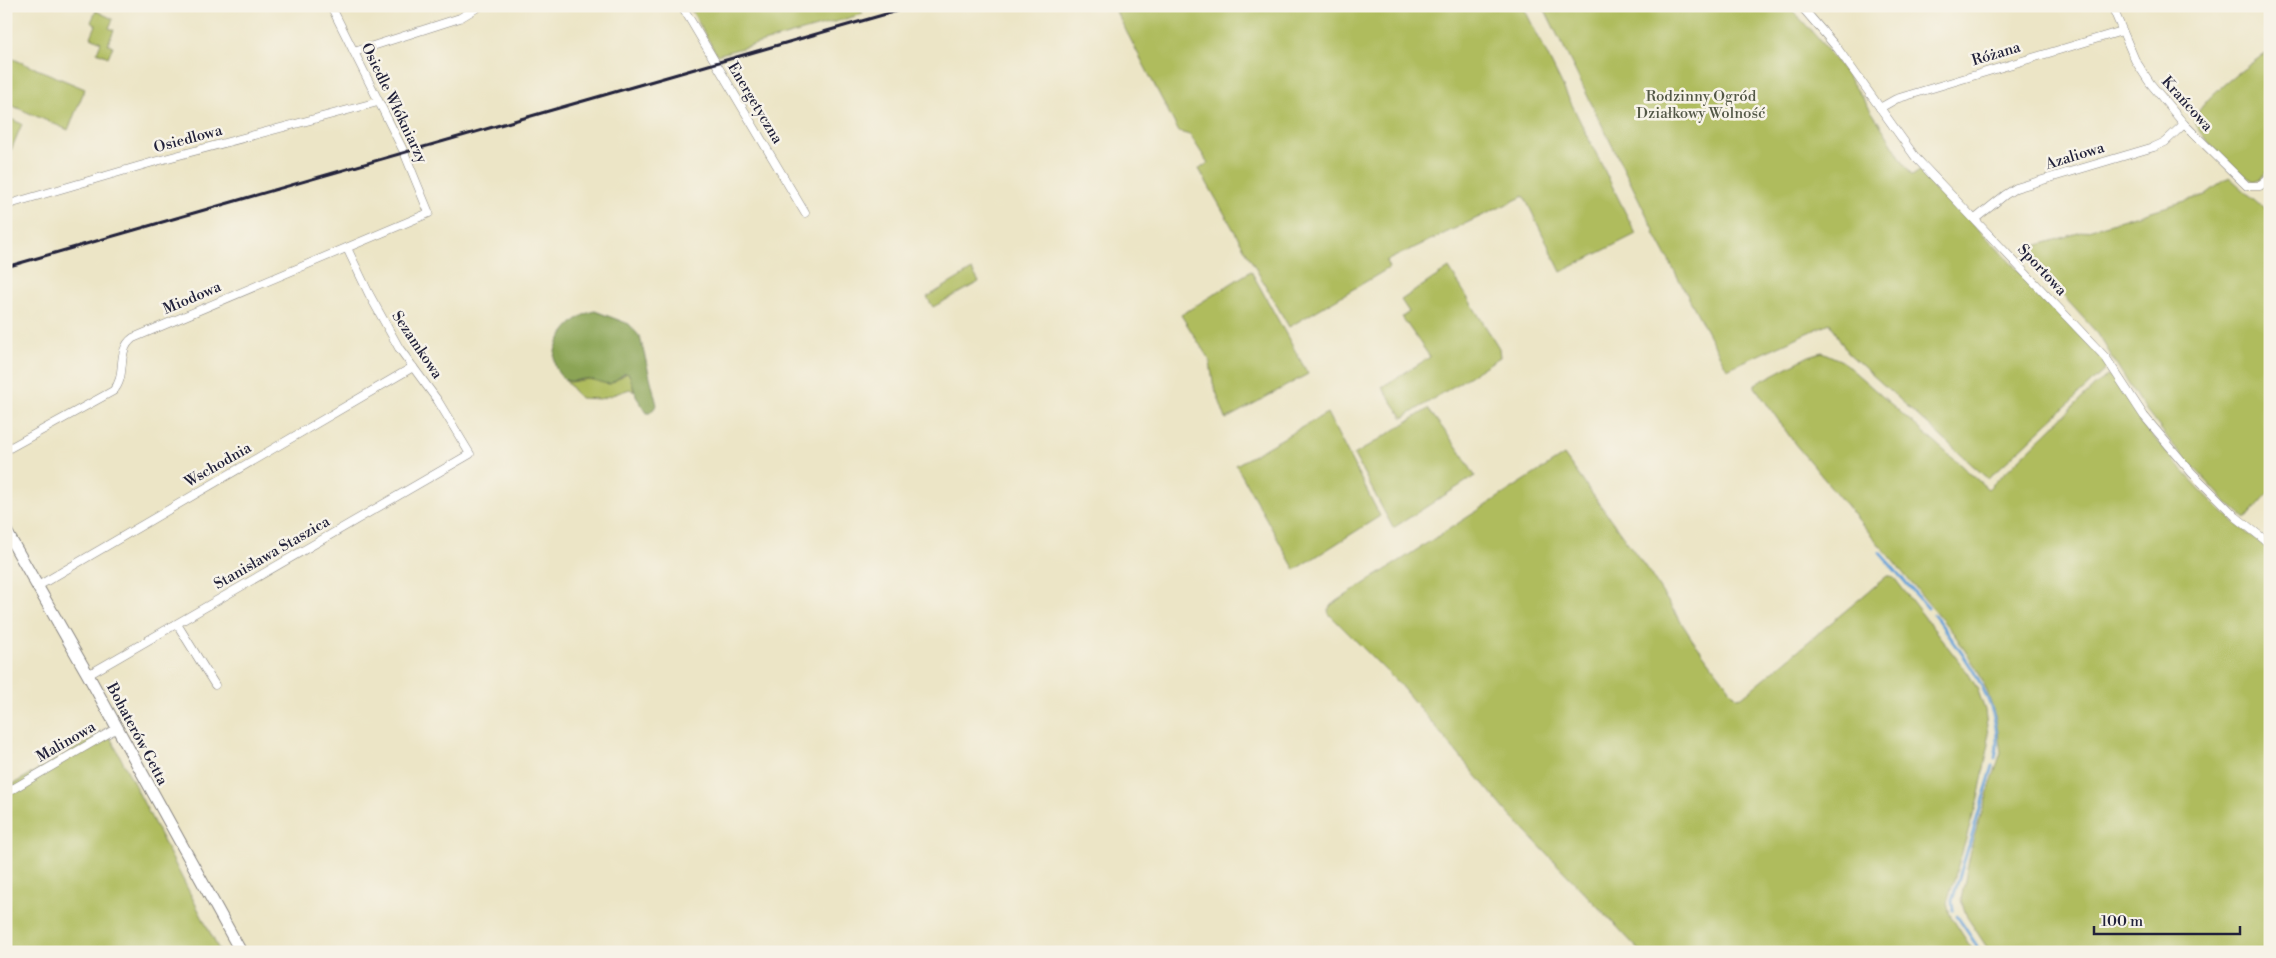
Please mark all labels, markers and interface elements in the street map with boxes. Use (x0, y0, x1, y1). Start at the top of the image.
street label: Różana (1969, 37, 2023, 70)
street label: Osiedle Włókniarzy (357, 40, 432, 167)
street label: Energetyczna (723, 59, 787, 148)
street label: Krańcowa (2157, 73, 2217, 136)
park label: Rodzinny Ogród Działkowy Wolność (1636, 87, 1766, 123)
street label: Osiedlowa (152, 121, 225, 157)
street label: Azaliowa (2042, 138, 2107, 174)
street label: Sportowa (2013, 240, 2071, 300)
street label: Miodowa (160, 277, 224, 319)
street label: Sezamkowa (387, 307, 447, 383)
street label: Wschodnia (180, 438, 255, 492)
street label: Stanisława Staszica (211, 512, 334, 594)
street label: Bohaterów Getta (102, 679, 172, 789)
street label: Malinowa (33, 717, 99, 767)
scale bar (2094, 903, 2240, 935)
text: 100 m (2101, 912, 2143, 931)

